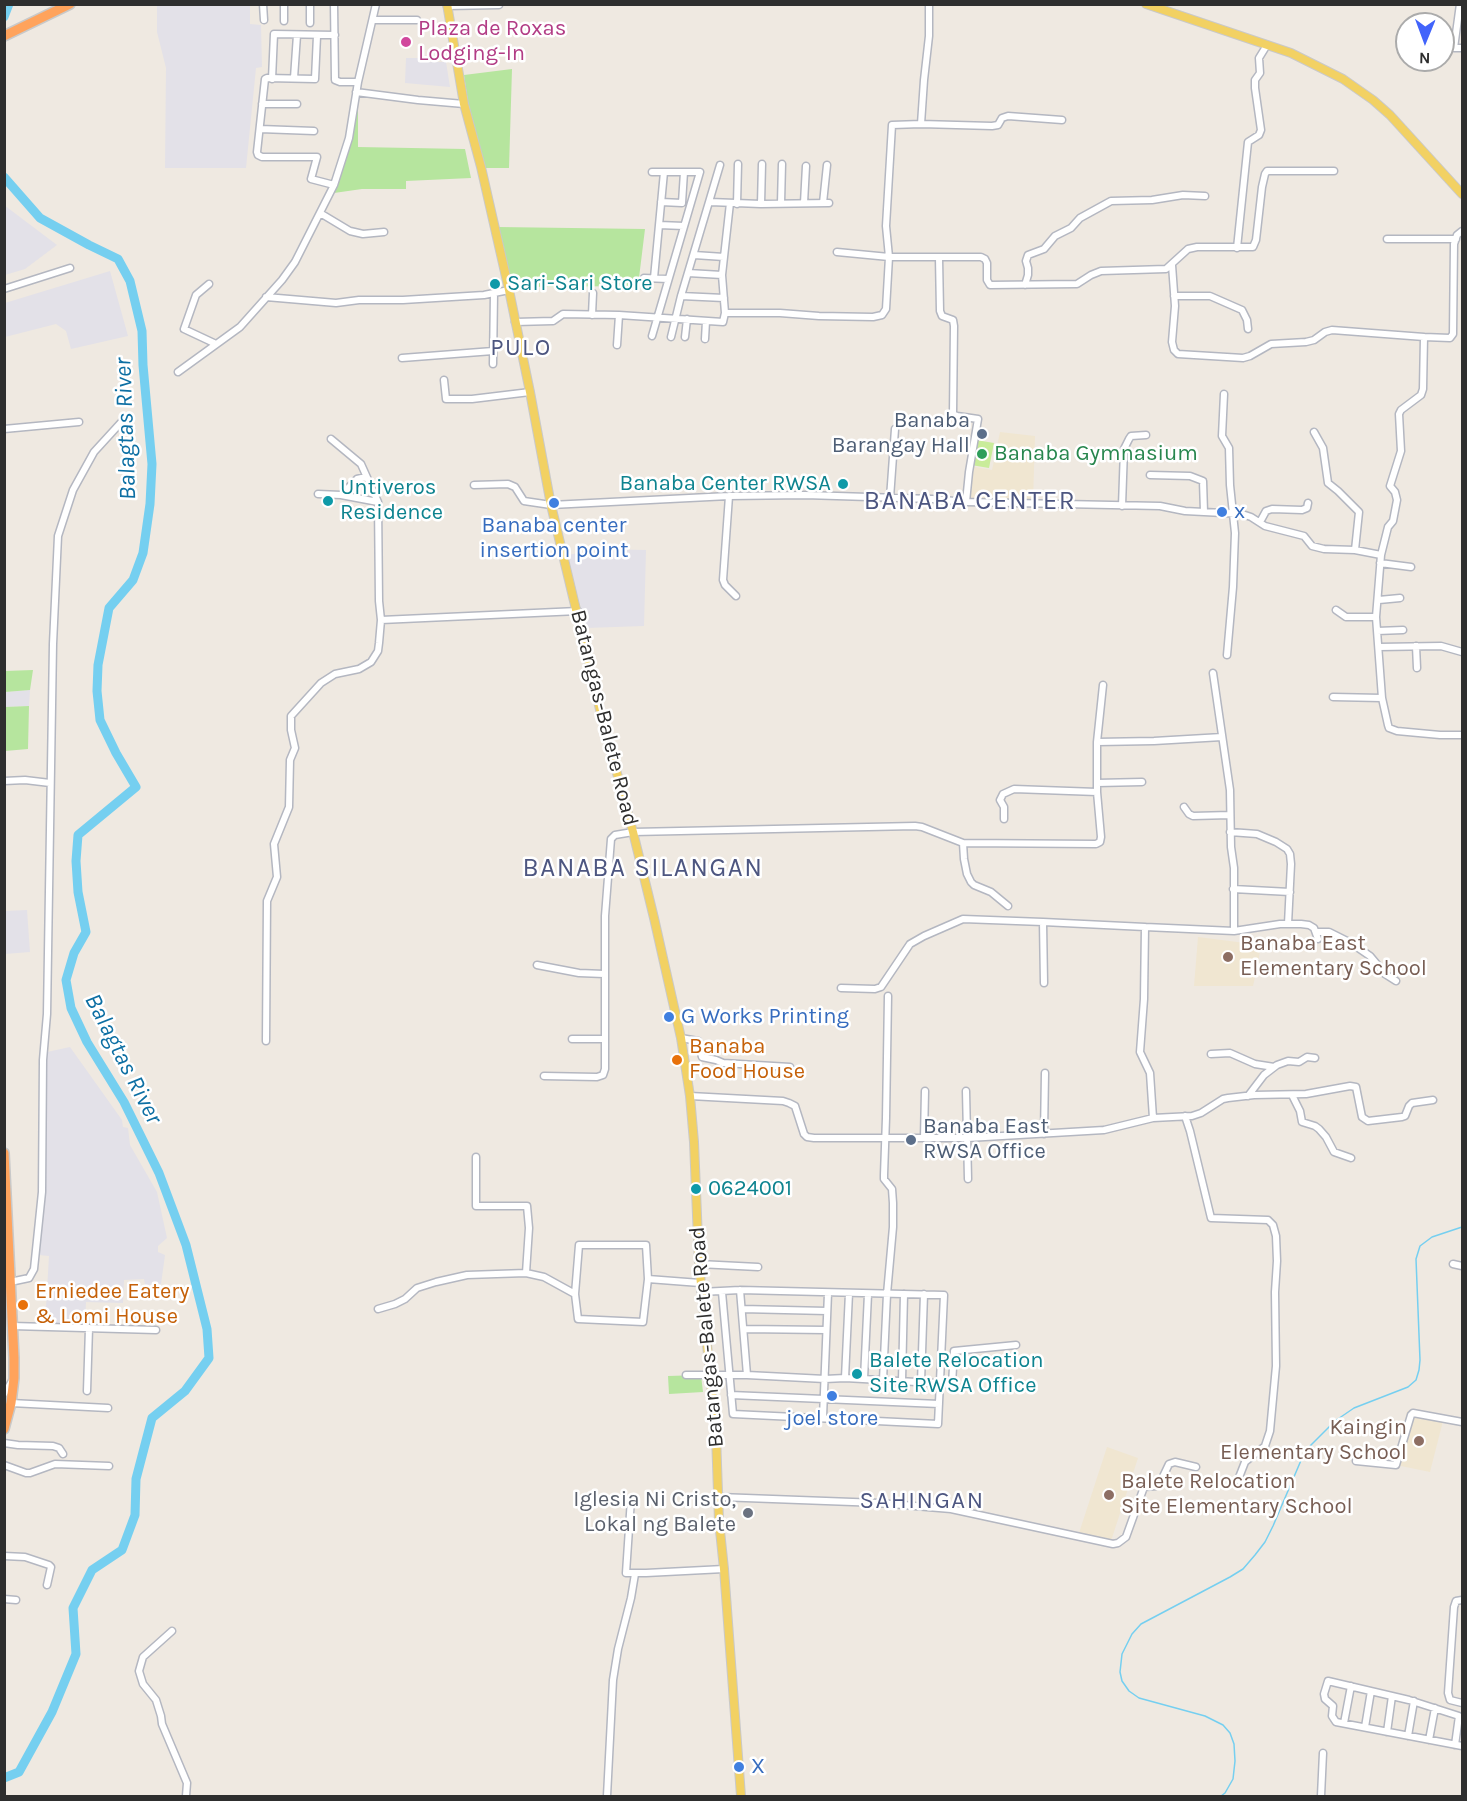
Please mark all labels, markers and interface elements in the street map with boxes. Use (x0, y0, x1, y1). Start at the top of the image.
north arrow (1395, 12, 1455, 72)
place label: Plaza de Roxas Lodging-In (418, 16, 566, 68)
marker: Plaza de Roxas Lodging-In (399, 35, 413, 49)
text: N (1419, 49, 1431, 68)
place label: Sari-Sari Store (507, 271, 653, 297)
marker: Sari-Sari Store (488, 277, 502, 291)
district label: PULO (490, 334, 552, 362)
water label: Balagtas River (109, 357, 143, 501)
place label: Banaba Barangay Hall (832, 408, 970, 460)
marker: Banaba Barangay Hall (975, 427, 989, 441)
place label: Banaba Gymnasium (994, 441, 1198, 467)
marker: Banaba Gymnasium (975, 447, 989, 461)
place label: Banaba Center RWSA (620, 471, 831, 497)
place label: Untiveros Residence (340, 475, 443, 526)
marker: Banaba Center RWSA (836, 477, 850, 491)
district label: BANABA CENTER (864, 486, 1076, 518)
marker: Untiveros Residence (321, 494, 335, 508)
marker: Banaba center insertion point (547, 496, 561, 510)
place label: x (1234, 499, 1245, 525)
marker: x (1215, 505, 1229, 519)
place label: Banaba center insertion point (480, 513, 628, 564)
street label: Batangas-Balete Road (564, 607, 644, 829)
district label: BANABA SILANGAN (523, 853, 763, 885)
place label: Banaba East Elementary School (1240, 931, 1427, 982)
marker: Banaba East Elementary School (1221, 950, 1235, 964)
water label: Balagtas River (78, 989, 168, 1129)
place label: G Works Printing (681, 1004, 849, 1030)
marker: G Works Printing (662, 1010, 676, 1024)
place label: Banaba Food House (689, 1034, 805, 1086)
marker: Banaba Food House (670, 1053, 684, 1067)
place label: Banaba East RWSA Office (923, 1114, 1049, 1166)
marker: Banaba East RWSA Office (904, 1133, 918, 1147)
place label: 0624001 (708, 1176, 792, 1202)
marker: 0624001 (689, 1182, 703, 1196)
street label: Batangas-Balete Road (684, 1225, 730, 1449)
place label: Erniedee Eatery & Lomi House (35, 1279, 190, 1330)
marker: Erniedee Eatery & Lomi House (16, 1298, 30, 1312)
place label: Balete Relocation Site RWSA Office (869, 1348, 1044, 1400)
marker: Balete Relocation Site RWSA Office (850, 1367, 864, 1381)
marker: joel store (825, 1389, 839, 1403)
place label: joel store (786, 1406, 878, 1432)
place label: Kaingin Elementary School (1220, 1415, 1407, 1466)
marker: Kaingin Elementary School (1412, 1434, 1426, 1448)
place label: Balete Relocation Site Elementary School (1121, 1469, 1353, 1520)
place label: Iglesia Ni Cristo, Lokal ng Balete (573, 1487, 736, 1538)
district label: SAHINGAN (859, 1487, 985, 1515)
marker: Balete Relocation Site Elementary School (1102, 1488, 1116, 1502)
marker: Iglesia Ni Cristo, Lokal ng Balete (741, 1506, 755, 1520)
place label: X (751, 1754, 765, 1780)
marker: X (732, 1760, 746, 1774)

